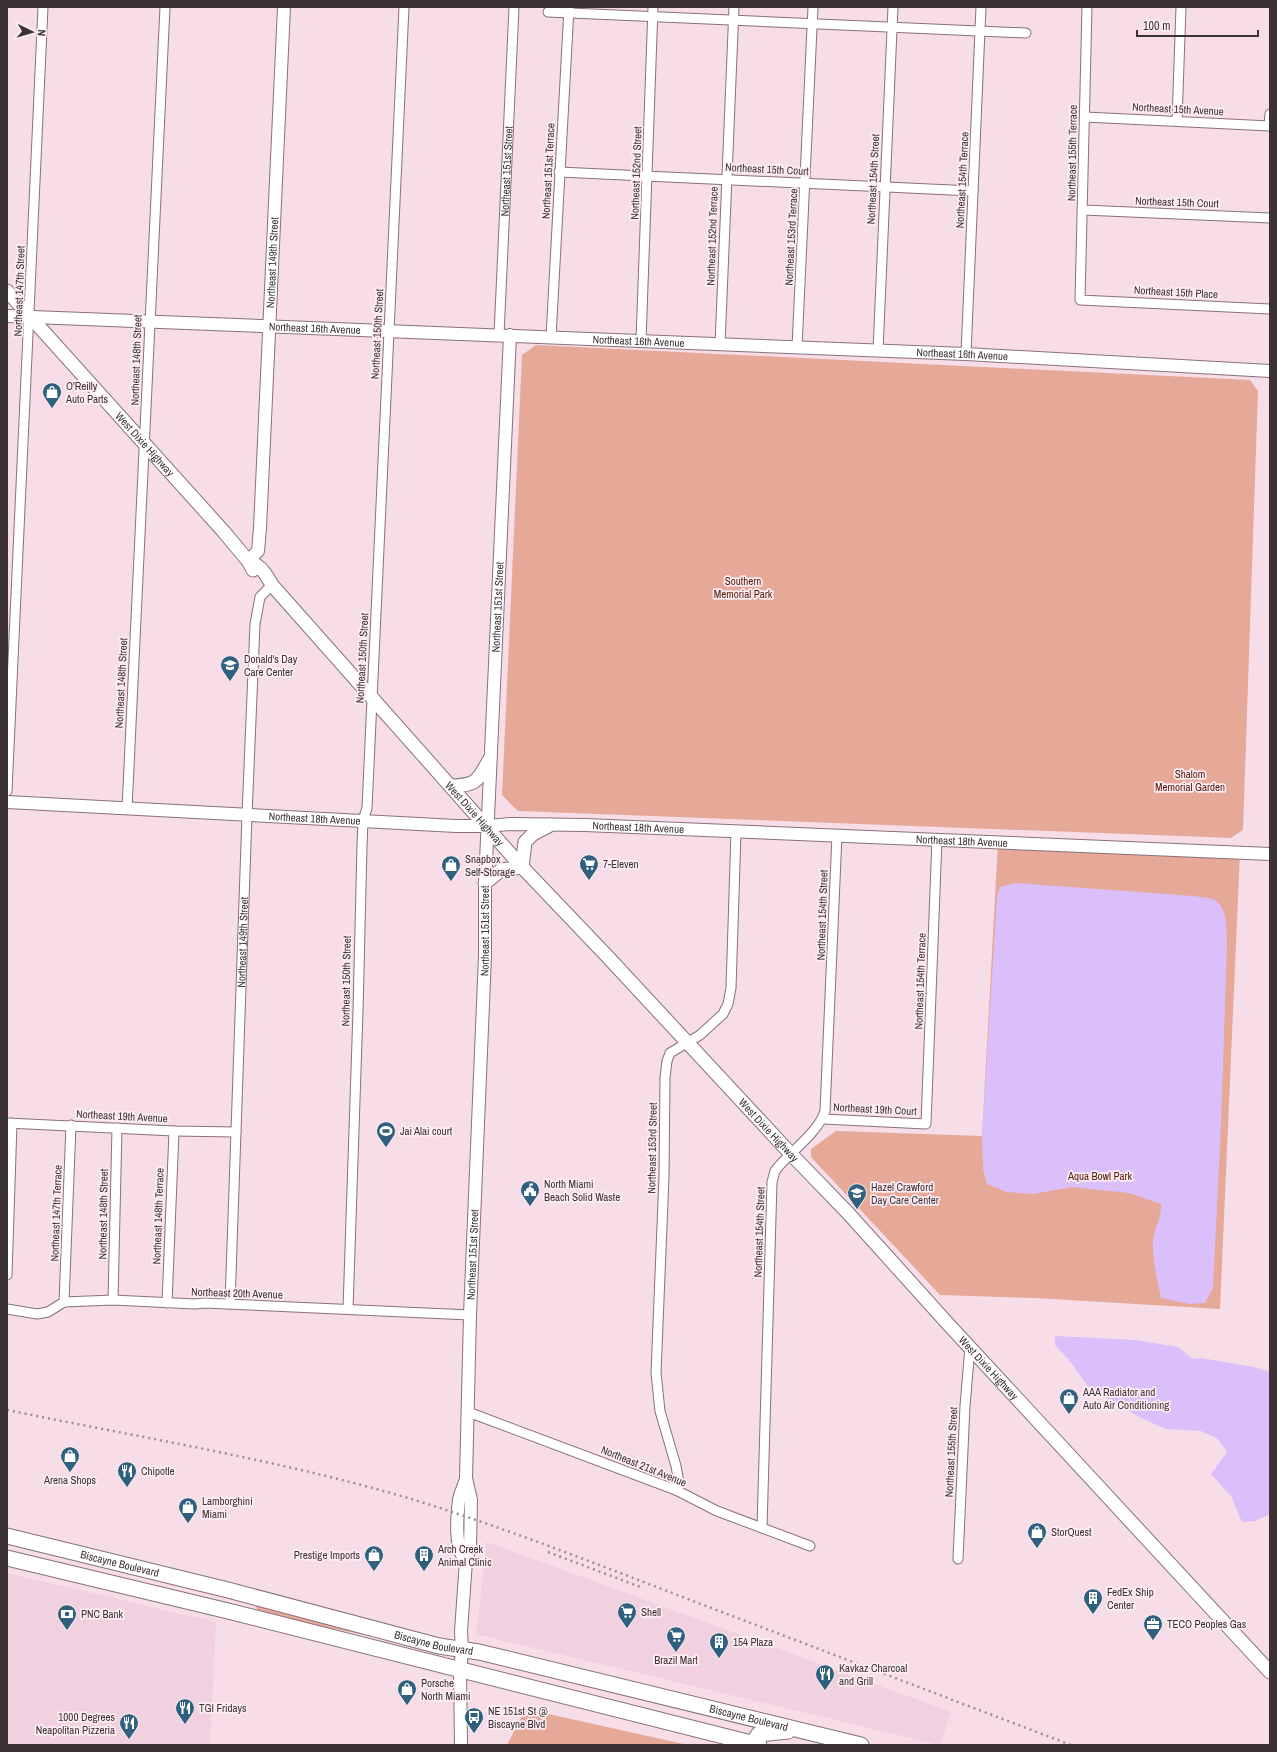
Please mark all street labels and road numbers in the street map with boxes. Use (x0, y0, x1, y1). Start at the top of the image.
street label: Northeast 15th Avenue (1132, 100, 1224, 118)
street label: Northeast 155th Terrace (1064, 105, 1080, 201)
street label: Northeast 151st Terrace (538, 123, 558, 219)
street label: Northeast 151st Street (497, 125, 516, 217)
street label: Northeast 152nd Street (627, 126, 645, 220)
street label: Northeast 154th Terrace (952, 131, 972, 229)
street label: Northeast 154th Street (864, 133, 882, 225)
street label: Northeast 15th Court (725, 160, 810, 178)
street label: Northeast 152nd Terrace (703, 186, 721, 286)
street label: Northeast 153rd Terrace (781, 188, 801, 286)
street label: Northeast 15th Court (1135, 194, 1220, 210)
street label: Northeast 149th Street (263, 216, 281, 308)
street label: Northeast 147th Street (10, 245, 28, 337)
street label: Northeast 15th Place (1134, 283, 1218, 301)
street label: Northeast 150th Street (368, 288, 386, 380)
street label: Northeast 148th Street (127, 314, 145, 406)
street label: Northeast 16th Avenue (269, 319, 361, 337)
street label: Northeast 16th Avenue (592, 332, 685, 350)
street label: Northeast 16th Avenue (916, 345, 1009, 363)
street label: West Dixie Highway (112, 409, 178, 479)
street label: Northeast 151st Street (489, 561, 507, 653)
street label: Northeast 150th Street (353, 612, 371, 704)
street label: Northeast 148th Street (112, 637, 130, 729)
street label: West Dixie Highway (442, 778, 507, 849)
street label: Northeast 18th Avenue (268, 809, 361, 828)
street label: Northeast 18th Avenue (592, 818, 684, 836)
street label: Northeast 18th Avenue (916, 832, 1008, 850)
street label: Northeast 154th Street (813, 869, 831, 961)
street label: Northeast 151st Street (477, 885, 492, 976)
street label: Northeast 149th Street (234, 896, 251, 988)
street label: Northeast 154th Terrace (911, 932, 929, 1030)
street label: Northeast 150th Street (338, 935, 354, 1026)
street label: West Dixie Highway (736, 1095, 802, 1165)
street label: Northeast 19th Court (833, 1100, 918, 1118)
street label: Northeast 153rd Street (644, 1102, 660, 1194)
street label: Northeast 19th Avenue (76, 1107, 168, 1125)
street label: Northeast 147th Terrace (47, 1164, 65, 1262)
street label: Northeast 148th Terrace (149, 1167, 167, 1265)
street label: Northeast 148th Street (95, 1168, 111, 1259)
street label: Northeast 154th Street (750, 1186, 768, 1278)
street label: Northeast 151st Street (464, 1209, 481, 1300)
street label: Northeast 20th Avenue (191, 1284, 283, 1302)
street label: West Dixie Highway (956, 1333, 1022, 1403)
street label: Northeast 155th Street (942, 1406, 960, 1498)
street label: Northeast 21st Avenue (599, 1442, 689, 1490)
street label: Biscayne Boulevard (79, 1547, 160, 1580)
street label: Biscayne Boulevard (393, 1627, 474, 1658)
street label: Biscayne Boulevard (708, 1701, 790, 1734)

